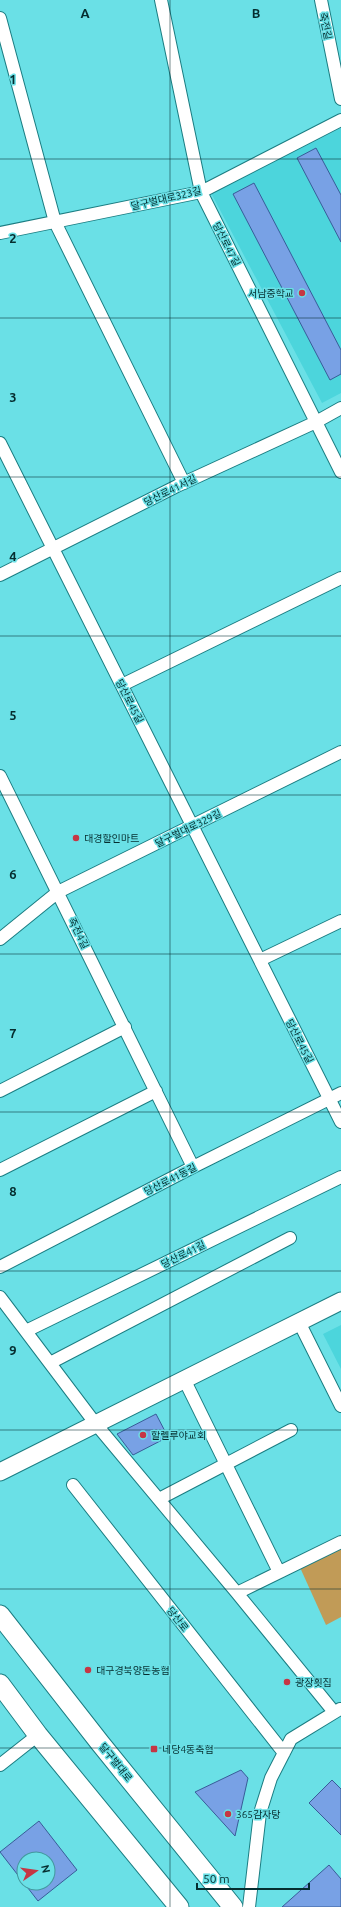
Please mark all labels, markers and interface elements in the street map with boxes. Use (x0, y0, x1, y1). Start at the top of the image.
text: A (80, 6, 90, 20)
text: B (252, 6, 261, 20)
street label: 죽전길 (317, 11, 334, 41)
text: 1 (9, 72, 17, 86)
street label: 달구벌대로323길 (130, 185, 202, 212)
street label: 당산로47길 (211, 220, 242, 268)
text: 2 (9, 231, 17, 245)
place label: 서남중학교 (248, 288, 294, 299)
marker: 서남중학교 (297, 288, 307, 298)
text: 3 (9, 390, 17, 404)
street label: 당산로41서길 (142, 473, 198, 508)
text: 4 (9, 549, 17, 563)
street label: 당산로45길 (114, 677, 145, 725)
text: 5 (9, 708, 17, 722)
street label: 달구벌대로329길 (153, 808, 223, 849)
marker: 대경할인마트 (71, 833, 81, 843)
place label: 대경할인마트 (84, 833, 139, 844)
text: 6 (9, 867, 17, 881)
street label: 죽전4길 (66, 916, 91, 951)
street label: 당산로45길 (284, 1017, 315, 1065)
text: 7 (9, 1026, 17, 1040)
street label: 당산로41동길 (142, 1162, 198, 1197)
text: 8 (9, 1184, 17, 1198)
street label: 당산로41길 (159, 1239, 207, 1270)
text: 9 (9, 1343, 17, 1357)
marker: 할렐루야교회 (138, 1430, 148, 1440)
place label: 할렐루야교회 (151, 1430, 206, 1441)
street label: 당산로 (165, 1605, 190, 1634)
marker: 대구경북양돈농협 (83, 1665, 93, 1675)
place label: 대구경북양돈농협 (96, 1665, 170, 1676)
marker: 광장횟집 (282, 1677, 292, 1687)
place label: 광장횟집 (295, 1677, 332, 1688)
street label: 달구벌대로 (97, 1741, 134, 1784)
marker: 네당4동축협 (149, 1744, 159, 1754)
place label: 네당4동축협 (162, 1744, 214, 1755)
marker: 365감자탕 (223, 1809, 233, 1819)
place label: 365감자탕 (236, 1809, 281, 1820)
north arrow (16, 1851, 56, 1891)
text: N (39, 1863, 53, 1874)
scale bar (197, 1865, 309, 1891)
text: 50 m (203, 1872, 230, 1885)

